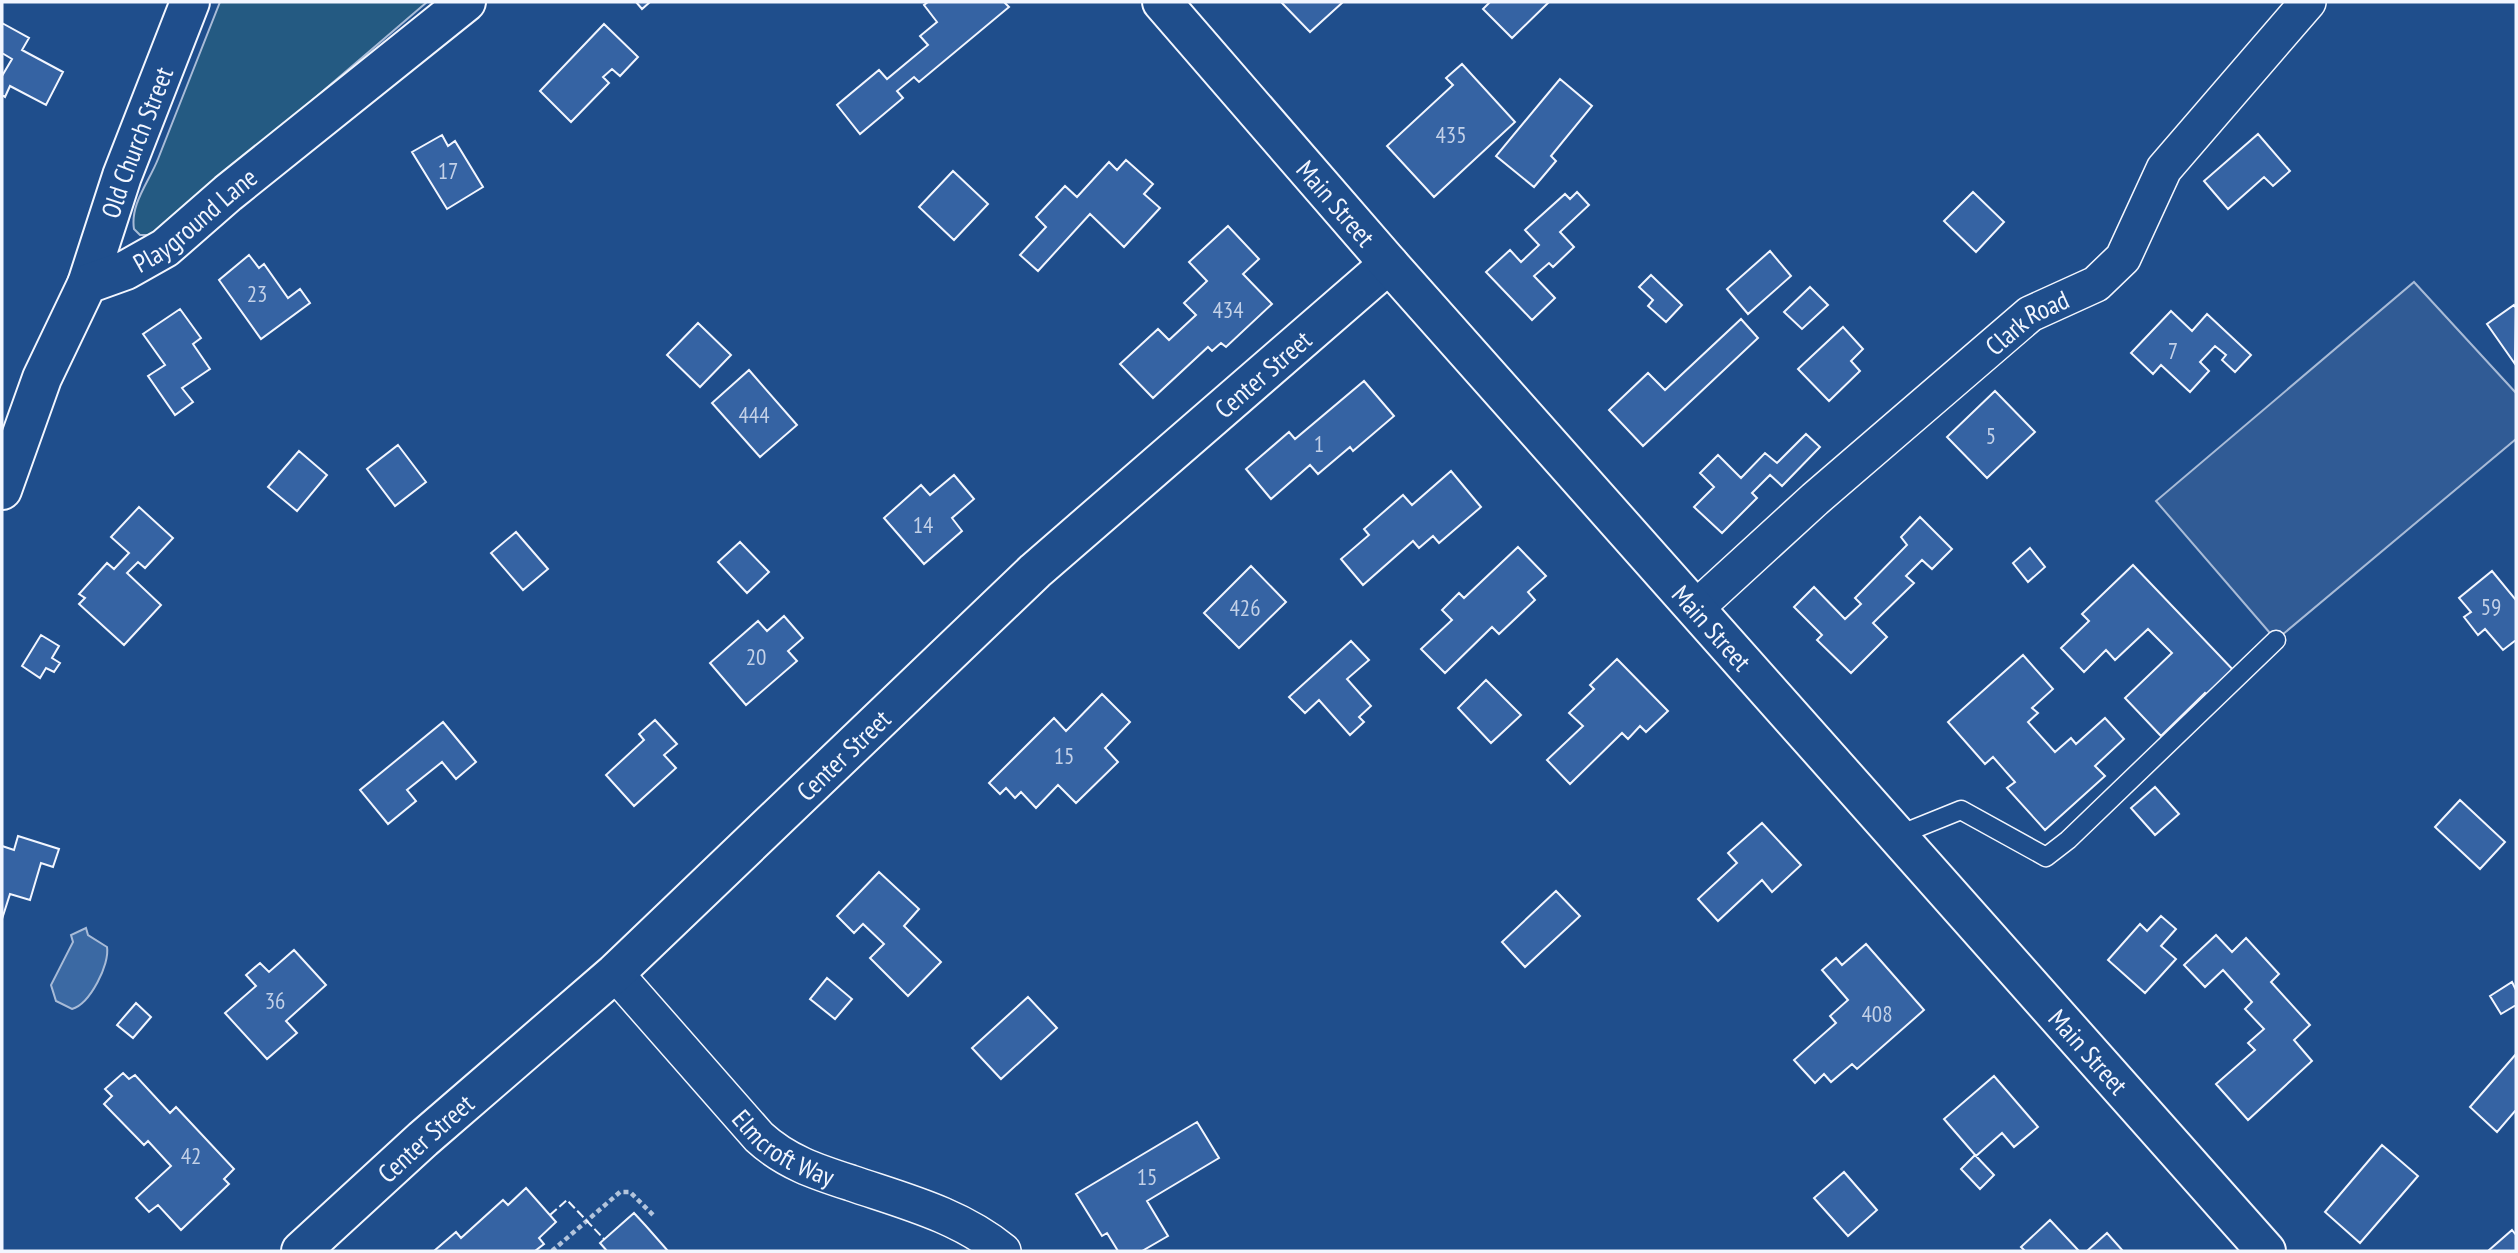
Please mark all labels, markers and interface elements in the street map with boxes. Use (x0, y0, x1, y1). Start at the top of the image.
street label: Old Church Street (93, 62, 180, 222)
house number: 435 (1435, 120, 1467, 149)
street label: Main Street (1290, 153, 1383, 253)
house number: 17 (438, 156, 458, 185)
street label: Playground Lane (127, 160, 263, 279)
house number: 23 (247, 279, 267, 308)
street label: Clark Road (1978, 282, 2074, 362)
house number: 434 (1212, 295, 1244, 324)
street label: Center Street (1207, 323, 1318, 425)
house number: 7 (2168, 336, 2178, 365)
house number: 444 (738, 400, 770, 429)
house number: 5 (1986, 421, 1996, 450)
house number: 1 (1314, 429, 1324, 458)
house number: 14 (913, 510, 933, 539)
street label: Main Street (1665, 578, 1759, 677)
house number: 59 (2481, 592, 2501, 621)
house number: 426 (1229, 593, 1261, 622)
house number: 20 (746, 642, 766, 671)
street label: Center Street (789, 702, 897, 807)
house number: 15 (1054, 741, 1074, 770)
house number: 36 (265, 986, 285, 1015)
house number: 408 (1861, 999, 1893, 1028)
street label: Main Street (2042, 1002, 2135, 1101)
street label: Center Street (370, 1087, 480, 1189)
street label: Elmcroft Way (726, 1102, 839, 1193)
house number: 42 (181, 1141, 201, 1170)
house number: 15 (1137, 1162, 1157, 1191)

